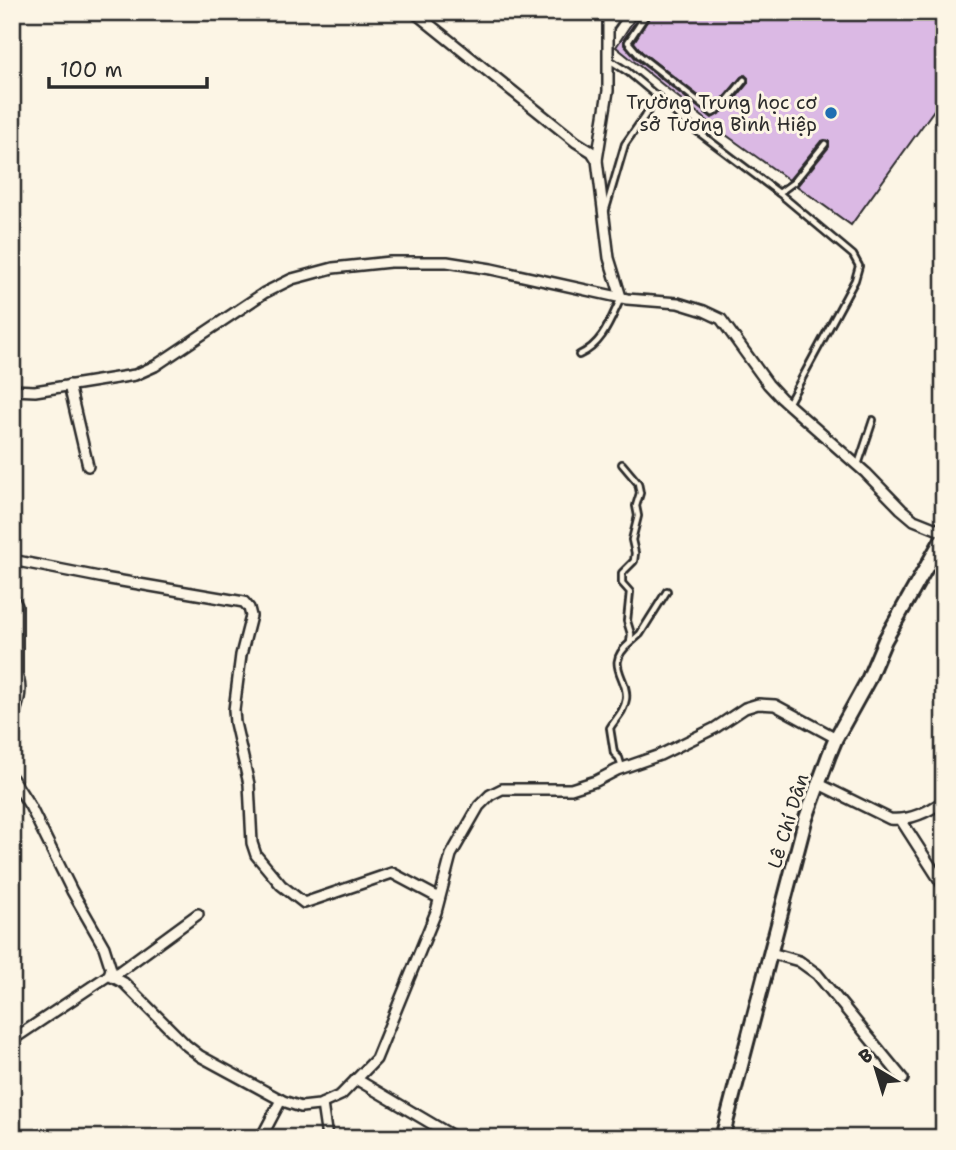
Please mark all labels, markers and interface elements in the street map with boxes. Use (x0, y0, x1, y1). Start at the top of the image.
scale bar (49, 46, 206, 90)
text: 100 m (60, 56, 123, 84)
place label: Trường Trung học cơ sở Tương Bình Hiệp (626, 90, 817, 137)
marker: Trường Trung học cơ sở Tương Bình Hiệp (823, 105, 839, 121)
street label: Lê Chí Dân (762, 771, 814, 871)
north arrow (841, 1034, 911, 1104)
text: B (853, 1042, 878, 1069)

